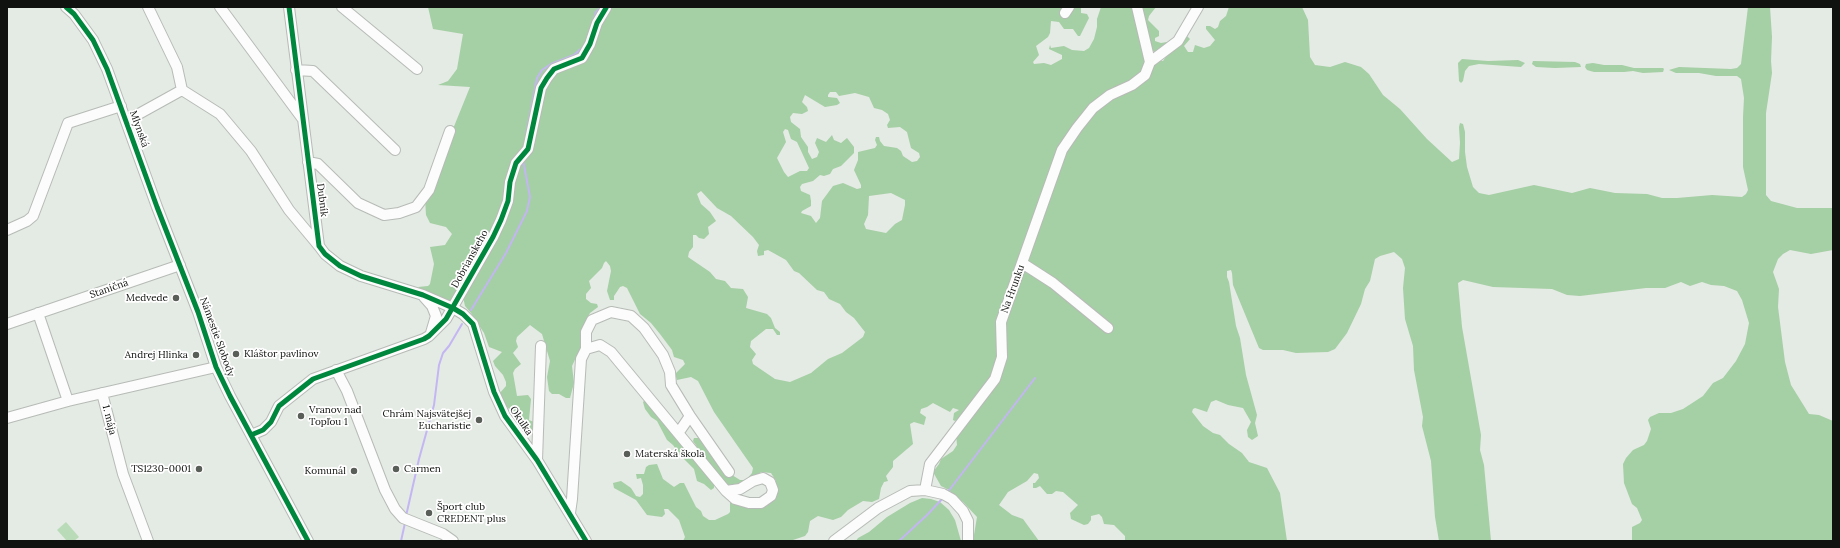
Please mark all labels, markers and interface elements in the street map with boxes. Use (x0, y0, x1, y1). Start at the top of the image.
street label: Mlynská (127, 109, 151, 149)
street label: Dubník (314, 183, 330, 217)
street label: Dobrianskeho (449, 228, 491, 290)
street label: Na Hrunku (999, 263, 1027, 315)
street label: Staničná (88, 277, 130, 301)
place label: Medvede (126, 292, 168, 304)
marker: Medvede (171, 293, 181, 303)
street label: Námestie Slobody (197, 296, 237, 378)
place label: Kláštor pavlínov (244, 348, 319, 360)
place label: Andrej Hlinka (125, 349, 188, 361)
marker: Kláštor pavlínov (231, 349, 241, 359)
marker: Andrej Hlinka (191, 350, 201, 360)
street label: 1. mája (99, 404, 119, 436)
place label: Vranov nad Topľou 1 (309, 404, 362, 428)
street label: Okulka (507, 404, 535, 438)
place label: Chrám Najsvätejšej Eucharistie (382, 408, 471, 432)
marker: Vranov nad Topľou 1 (296, 411, 306, 421)
marker: Chrám Najsvätejšej Eucharistie (474, 415, 484, 425)
place label: Materská škola (635, 448, 704, 460)
marker: Materská škola (622, 449, 632, 459)
place label: TS1230-0001 (131, 463, 191, 475)
place label: Carmen (404, 463, 441, 475)
marker: TS1230-0001 (194, 464, 204, 474)
marker: Carmen (391, 464, 401, 474)
place label: Komunál (305, 465, 346, 477)
marker: Komunál (349, 466, 359, 476)
place label: Šport club CREDENT plus (437, 501, 506, 524)
marker: Šport club CREDENT plus (424, 508, 434, 518)

